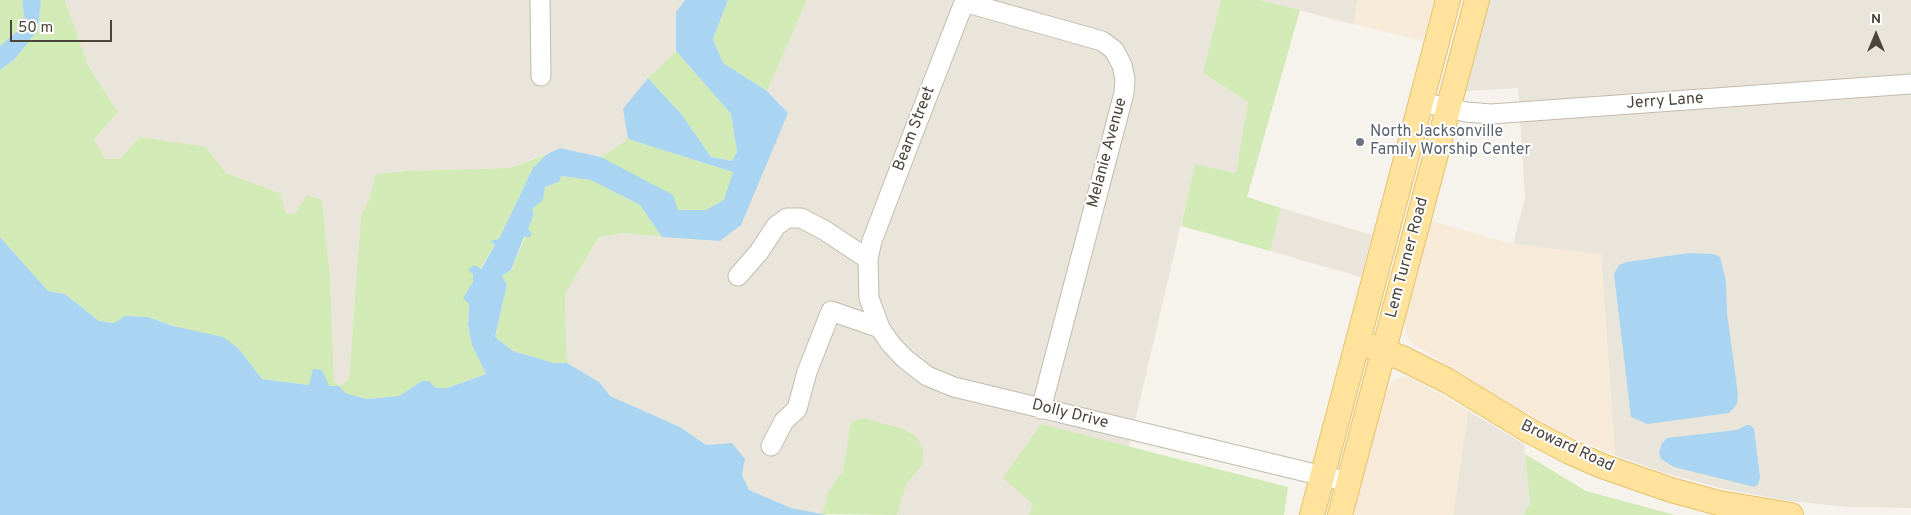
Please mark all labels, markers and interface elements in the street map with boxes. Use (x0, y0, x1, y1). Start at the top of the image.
scale bar (12, 10, 115, 42)
north arrow (1851, 10, 1901, 60)
text: N (1871, 11, 1881, 28)
text: 50 m (18, 19, 53, 38)
street label: Beam Street (890, 84, 940, 174)
street label: Jerry Lane (1626, 90, 1704, 114)
street label: Melanie Avenue (1084, 96, 1132, 210)
place label: North Jacksonville Family Worship Center (1370, 123, 1531, 161)
marker: North Jacksonville Family Worship Center (1354, 136, 1366, 148)
street label: Lem Turner Road (1383, 196, 1433, 320)
street label: Dolly Drive (1030, 396, 1110, 434)
street label: Broward Road (1517, 417, 1617, 477)

